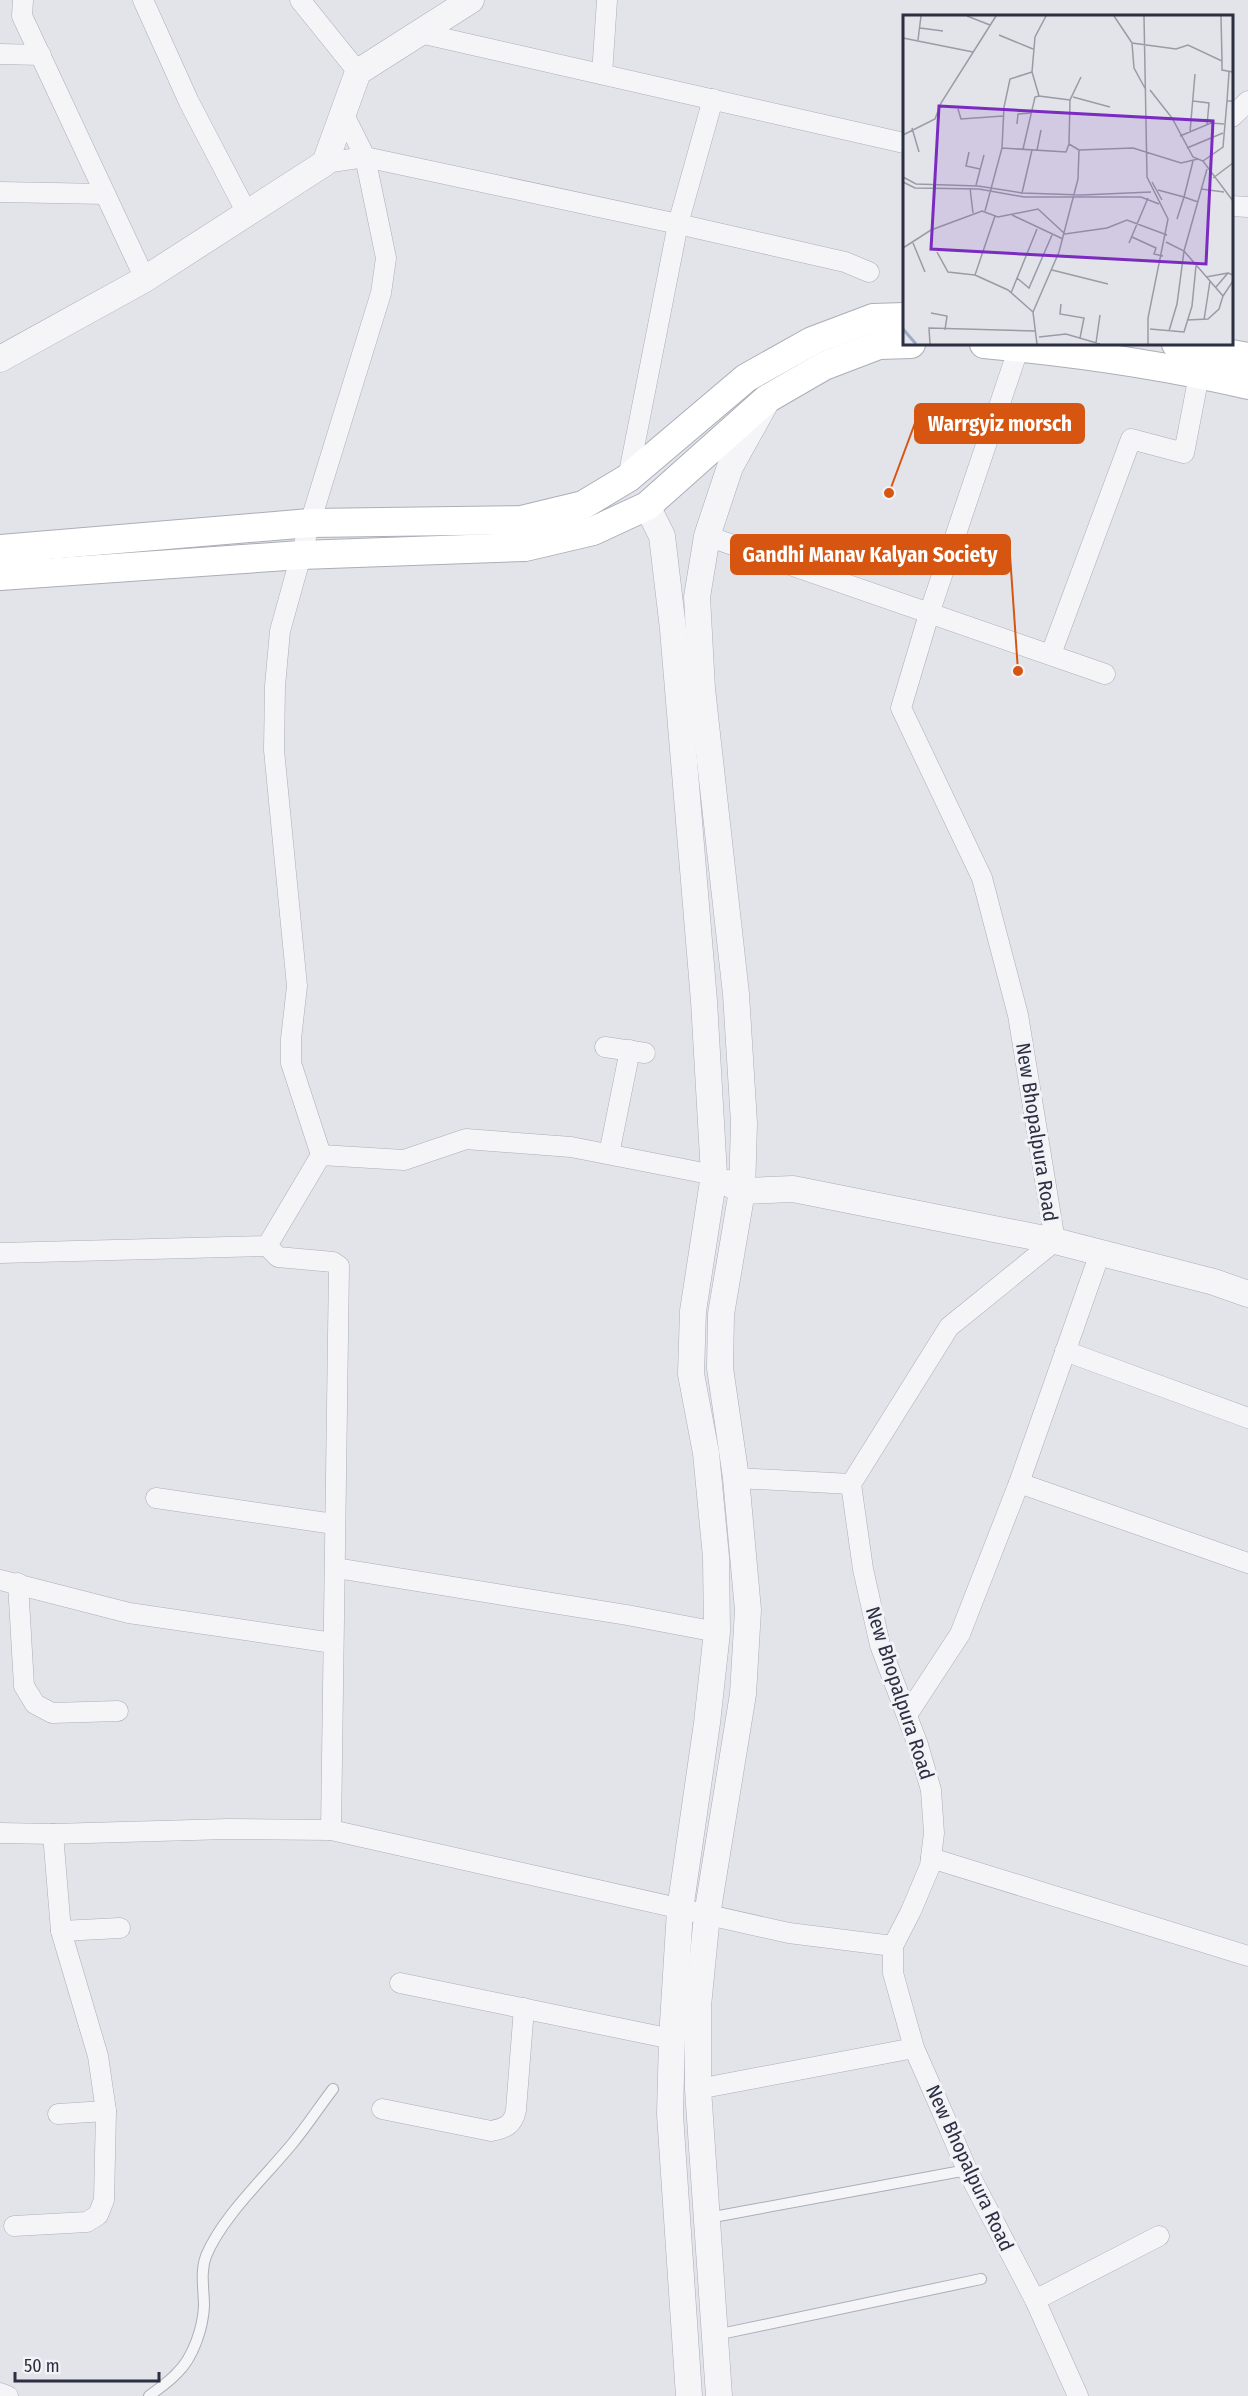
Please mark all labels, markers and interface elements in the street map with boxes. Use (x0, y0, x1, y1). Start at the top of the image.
inset map (903, 15, 1233, 345)
callout: Warrgyiz morsch (915, 404, 1084, 443)
text: Warrgyiz morsch (928, 411, 1072, 437)
callout: Gandhi Manav Kalyan Society (731, 535, 1010, 574)
text: Gandhi Manav Kalyan Society (743, 542, 998, 568)
street label: New Bhopalpura Road (1011, 1041, 1063, 1223)
street label: New Bhopalpura Road (861, 1603, 939, 1783)
street label: New Bhopalpura Road (921, 2081, 1019, 2255)
scale bar (15, 2345, 159, 2383)
text: 50 m (24, 2355, 60, 2377)

